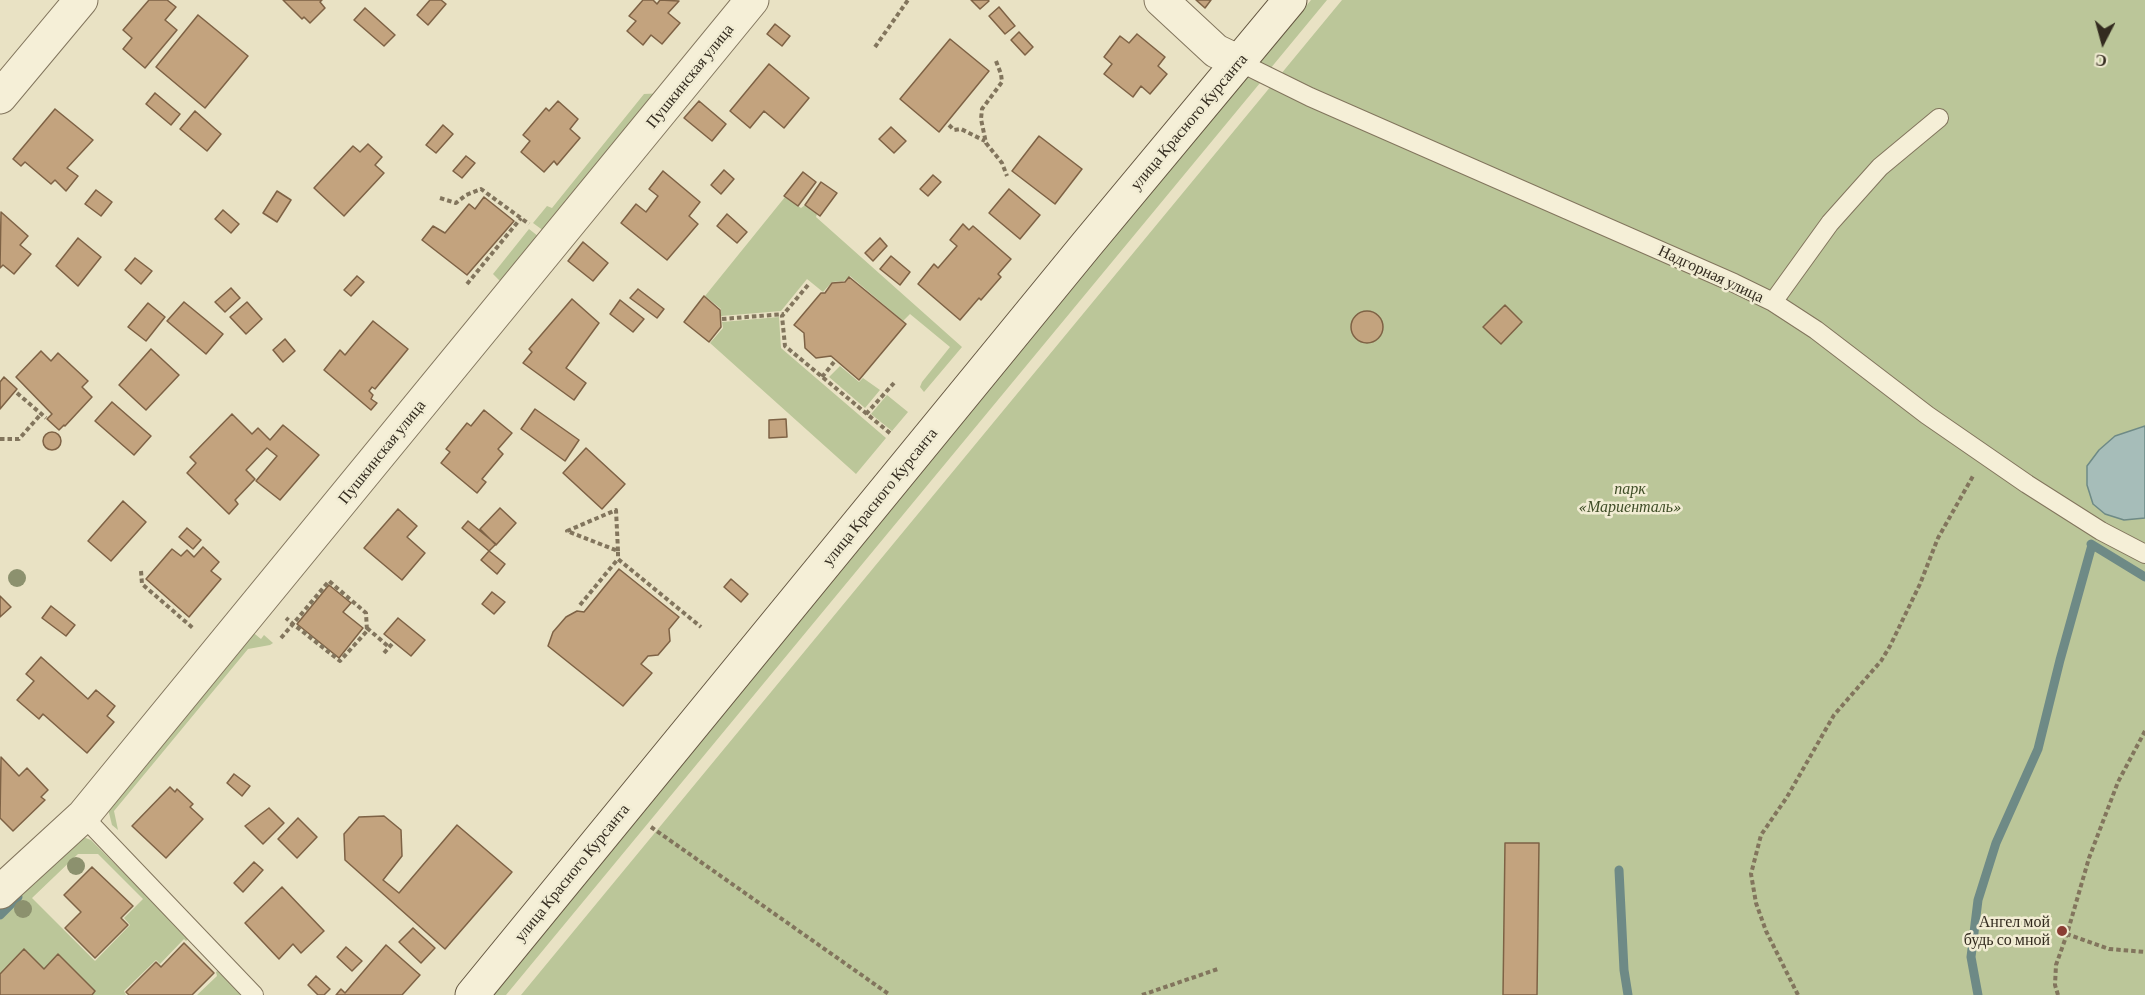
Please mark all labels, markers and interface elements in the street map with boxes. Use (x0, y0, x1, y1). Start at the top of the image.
north arrow (2073, 12, 2133, 72)
street label: Пушкинская улица (642, 20, 738, 132)
street label: улица Красного Курсанта (1126, 50, 1252, 194)
text: С (2094, 51, 2108, 69)
street label: Надгорная улица (1655, 241, 1767, 307)
street label: Пушкинская улица (334, 396, 430, 508)
street label: улица Красного Курсанта (818, 424, 942, 570)
park label: парк «Мариенталь» (1578, 479, 1682, 517)
street label: улица Красного Курсанта (510, 800, 634, 946)
place label: Ангел мой будь со мной (1964, 912, 2050, 950)
marker: Ангел мой будь со мной (2055, 924, 2069, 938)

